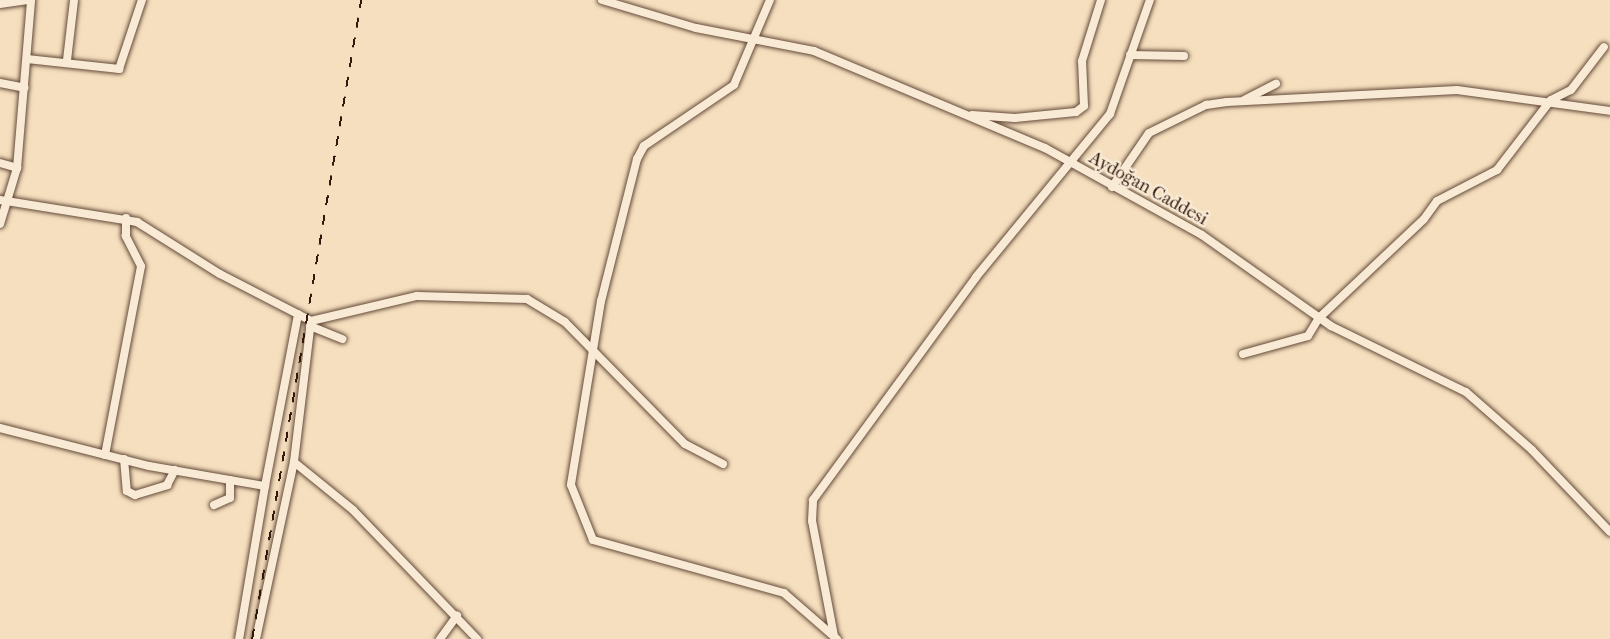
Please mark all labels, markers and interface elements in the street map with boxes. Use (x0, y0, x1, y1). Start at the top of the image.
street label: Aydoğan Caddesi (1085, 148, 1211, 230)

